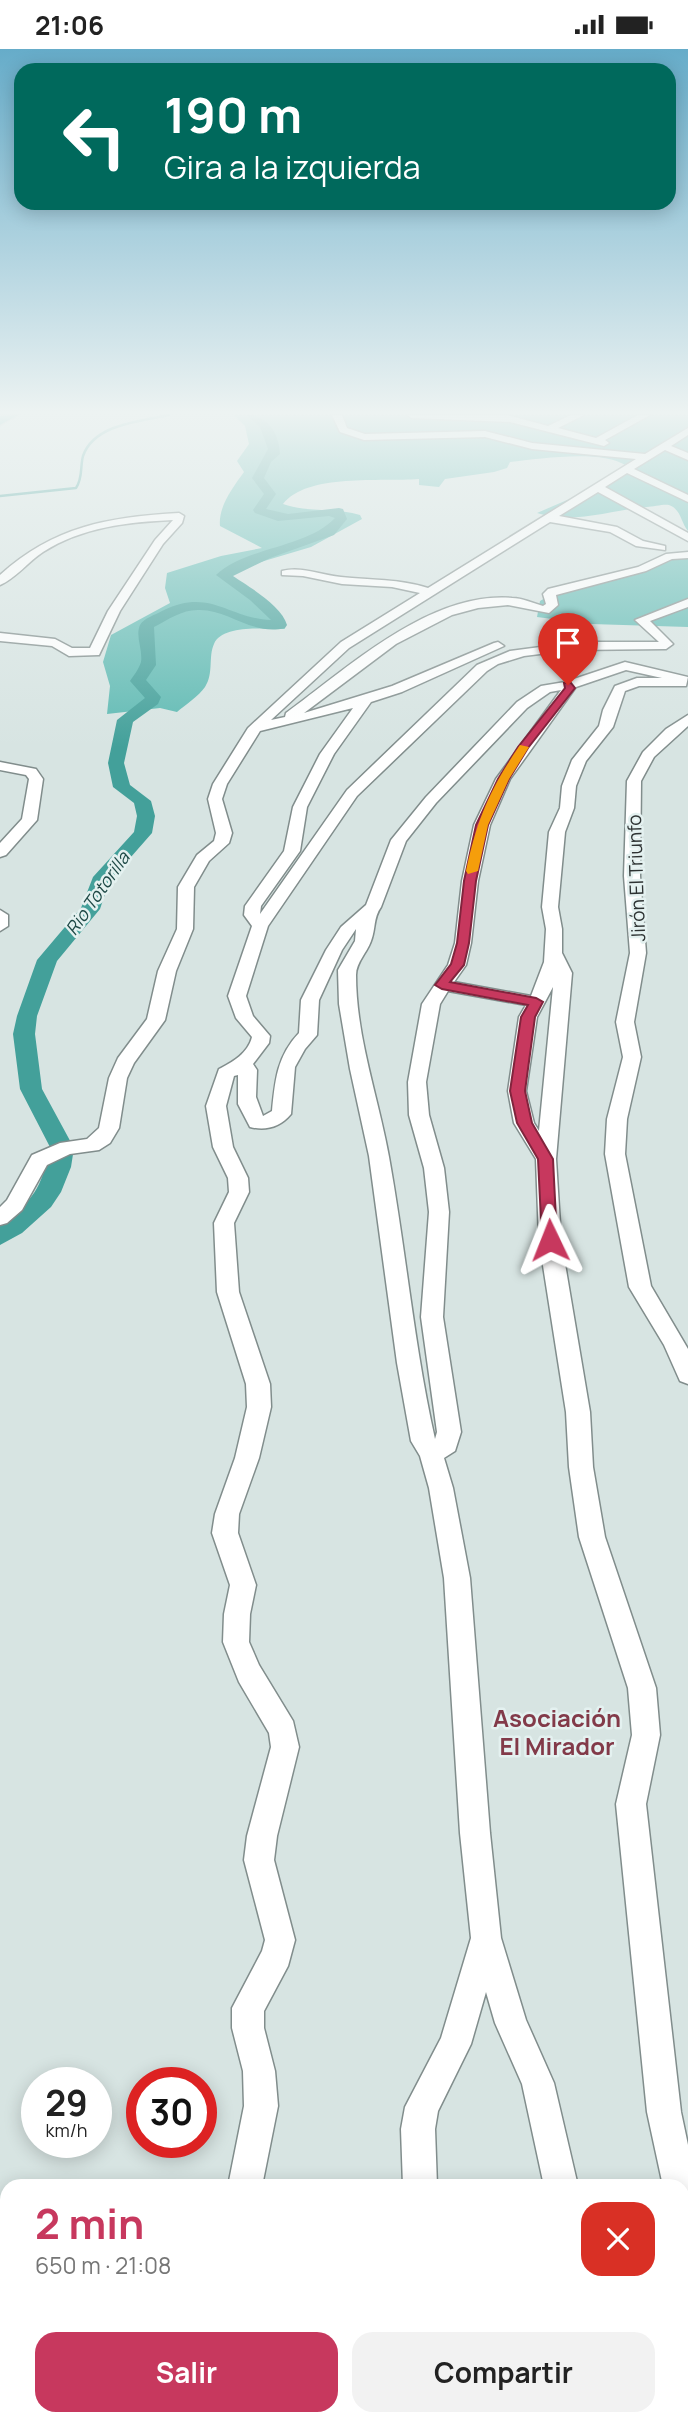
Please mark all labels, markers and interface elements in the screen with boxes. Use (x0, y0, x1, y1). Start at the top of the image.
text: 21:06 (35, 7, 104, 43)
text: 190 m (164, 81, 302, 148)
icon: left (49, 91, 140, 182)
text: Gira a la izquierda (164, 145, 420, 189)
pin (538, 613, 598, 685)
icon: arrive (549, 624, 587, 662)
street label: Jirón El Triunfo (621, 814, 651, 942)
water label: Rio Totorilla (60, 846, 135, 939)
position arrow (513, 1203, 587, 1277)
district label: Asociación El Mirador (493, 1701, 621, 1762)
speed limit sign: 30 (126, 2067, 217, 2158)
text: 29 (45, 2079, 88, 2127)
text: km/h (46, 2118, 87, 2142)
text: 2 min (35, 2194, 144, 2252)
button: close (581, 2202, 655, 2276)
text: 650 m · 21:08 (35, 2249, 171, 2281)
button: Salir (35, 2332, 338, 2412)
button: Compartir (352, 2332, 655, 2412)

